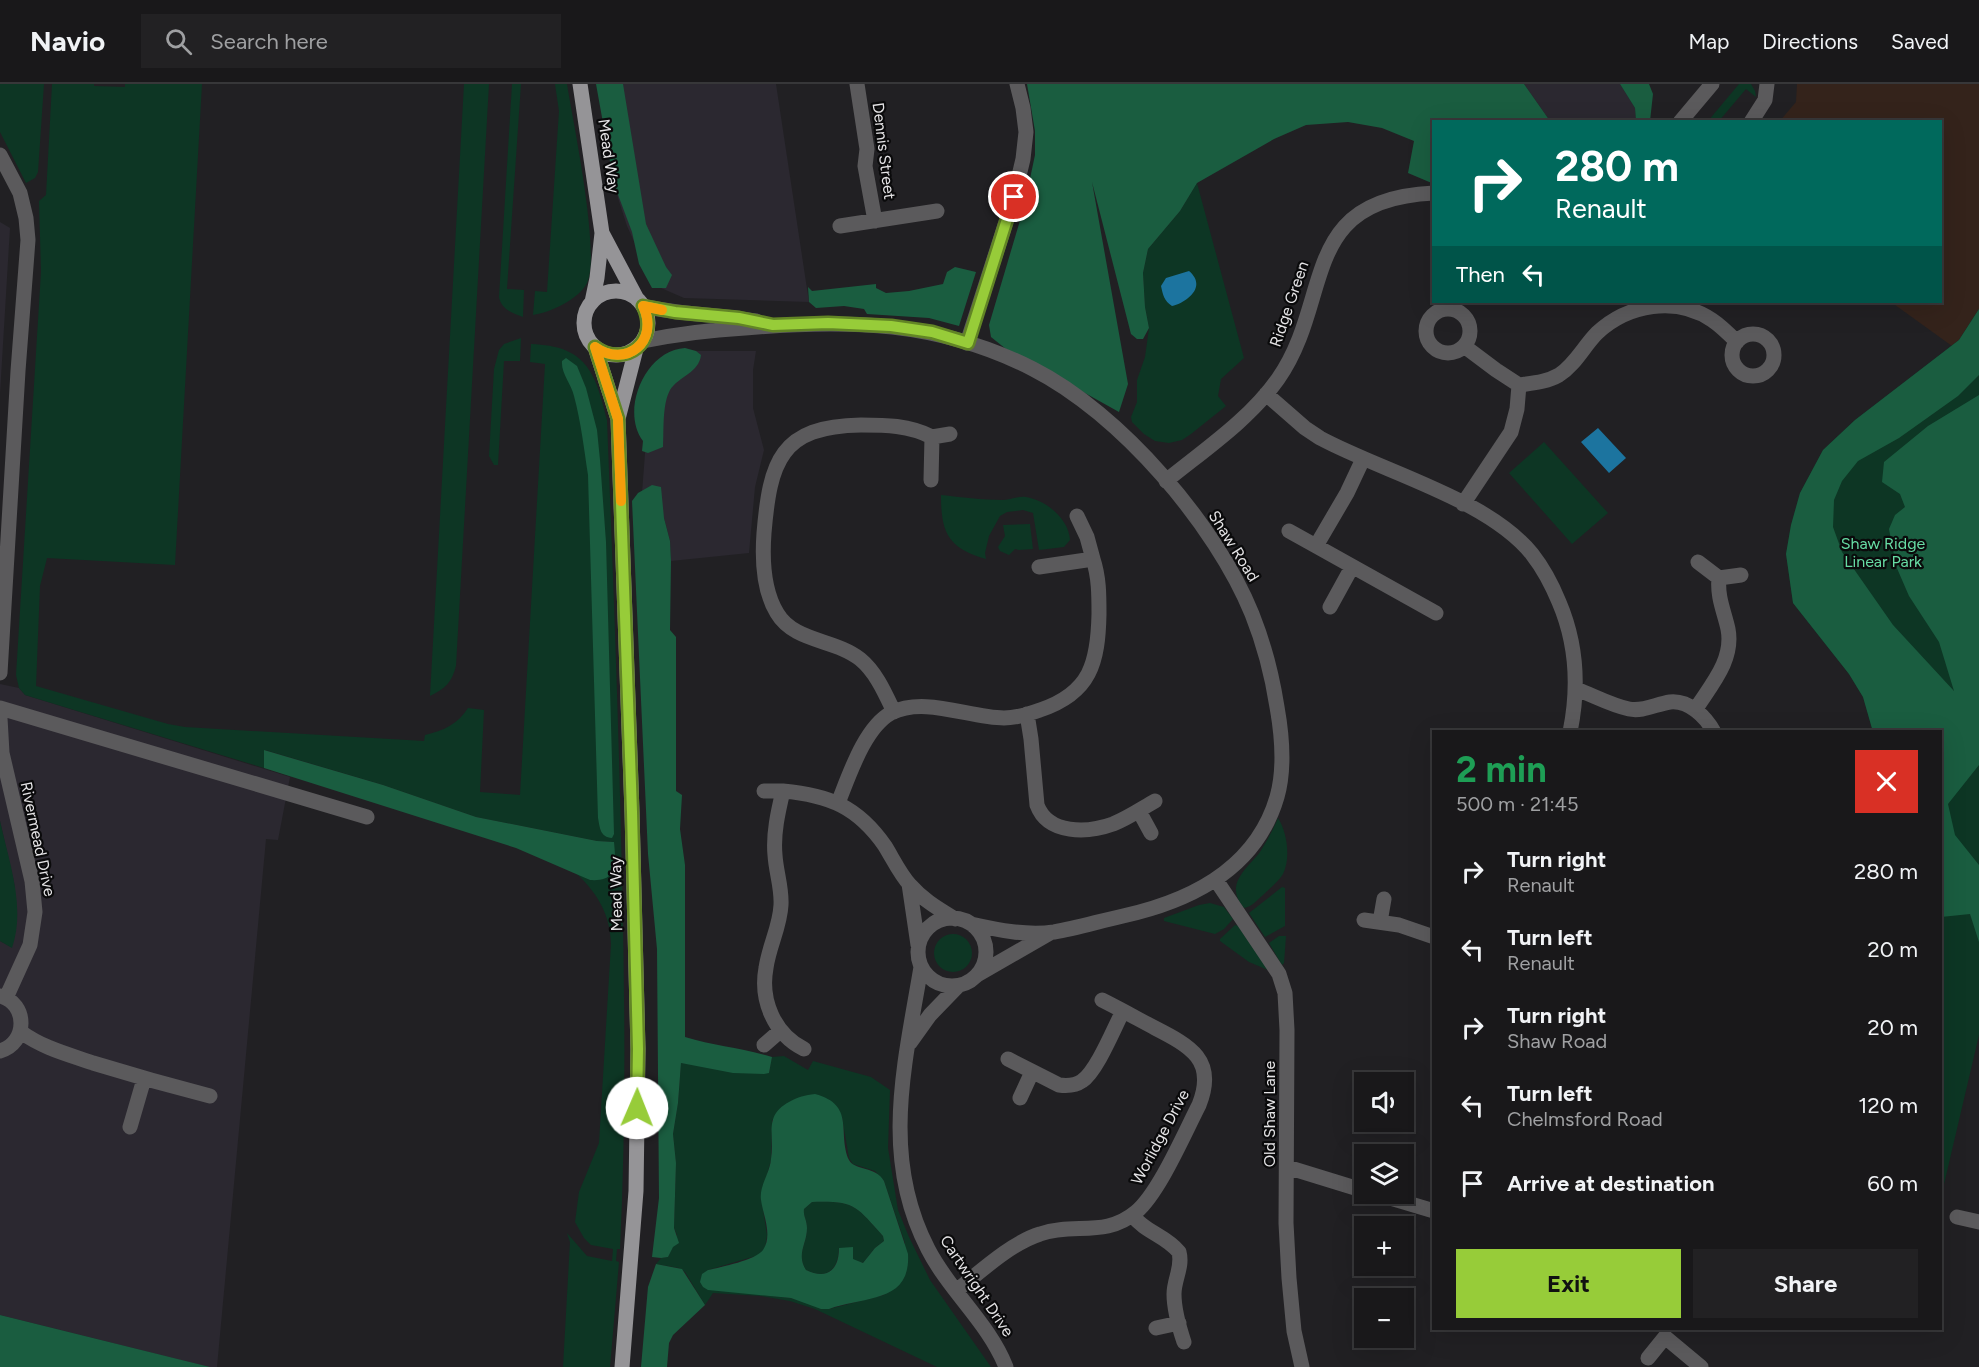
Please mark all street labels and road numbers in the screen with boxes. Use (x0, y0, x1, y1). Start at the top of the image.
street label: Dennis Street (869, 101, 899, 201)
street label: Mead Way (594, 118, 624, 195)
street label: Ridge Green (1266, 259, 1313, 349)
street label: Shaw Road (1205, 507, 1263, 585)
street label: Rivermead Drive (17, 780, 59, 898)
street label: Mead Way (606, 856, 626, 932)
street label: Old Shaw Lane (1260, 1060, 1279, 1167)
street label: Worlidge Drive (1127, 1086, 1193, 1188)
street label: Cartwright Drive (936, 1232, 1018, 1340)

